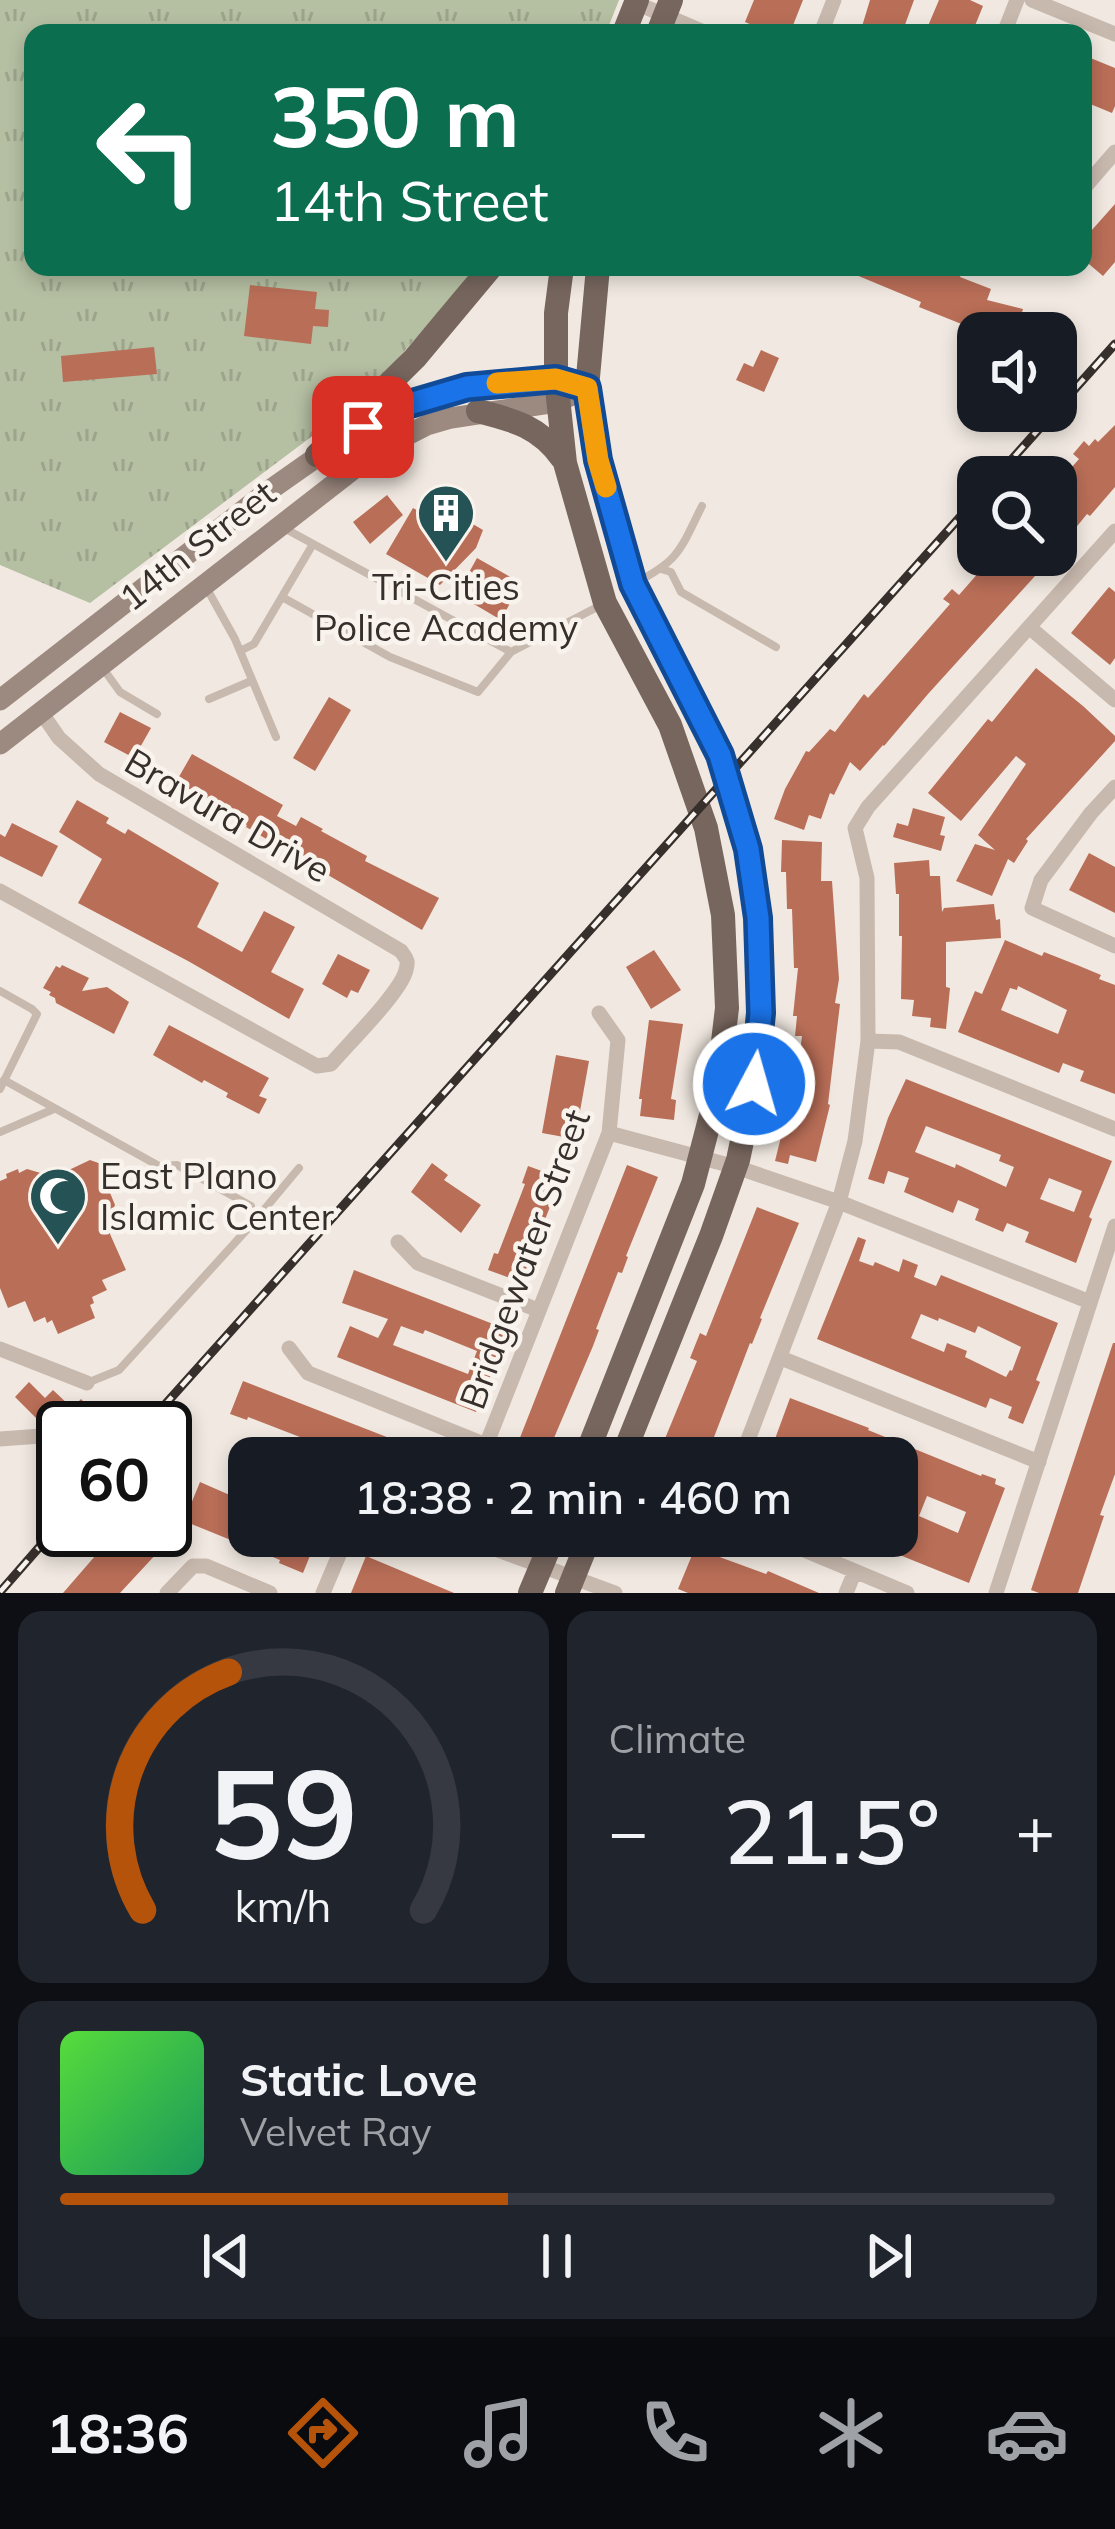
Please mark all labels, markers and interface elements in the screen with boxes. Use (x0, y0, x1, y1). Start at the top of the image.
text: 350 m (270, 63, 520, 168)
icon: left (72, 72, 228, 228)
text: 14th Street (270, 167, 549, 235)
map controls (957, 312, 1077, 576)
button: sound (957, 312, 1077, 432)
pin (312, 376, 414, 478)
icon: arrive (330, 394, 396, 460)
button: search (957, 456, 1077, 576)
street label: 14th Street (110, 470, 284, 620)
building icon: Tri-Cities Police Academy (415, 482, 477, 564)
place label: Tri-Cities Police Academy (314, 564, 578, 650)
street label: Bravura Drive (117, 738, 339, 892)
position arrow (691, 1021, 817, 1147)
street label: Bridgewater Street (449, 1103, 599, 1415)
place label: East Plano Islamic Center (100, 1153, 334, 1239)
mosque icon: East Plano Islamic Center (27, 1165, 89, 1247)
speed limit sign: 60 (36, 1401, 192, 1557)
text: 18:38 · 2 min · 460 m (354, 1469, 792, 1525)
text: Climate (609, 1714, 746, 1763)
text: 59 (208, 1734, 358, 1890)
text: 21.5° (723, 1774, 940, 1887)
text: − (609, 1789, 648, 1872)
text: + (1015, 1789, 1055, 1872)
text: km/h (235, 1879, 332, 1933)
text: Static Love (240, 2051, 477, 2107)
text: Velvet Ray (240, 2107, 432, 2156)
icon: previous (193, 2223, 259, 2289)
icon: pause (524, 2223, 590, 2289)
icon: next (856, 2223, 922, 2289)
icon: directions (281, 2391, 365, 2475)
icon: music (457, 2391, 541, 2475)
icon: phone (633, 2391, 717, 2475)
icon: climate (809, 2391, 893, 2475)
icon: car (985, 2391, 1069, 2475)
text: 18:36 (46, 2399, 189, 2467)

